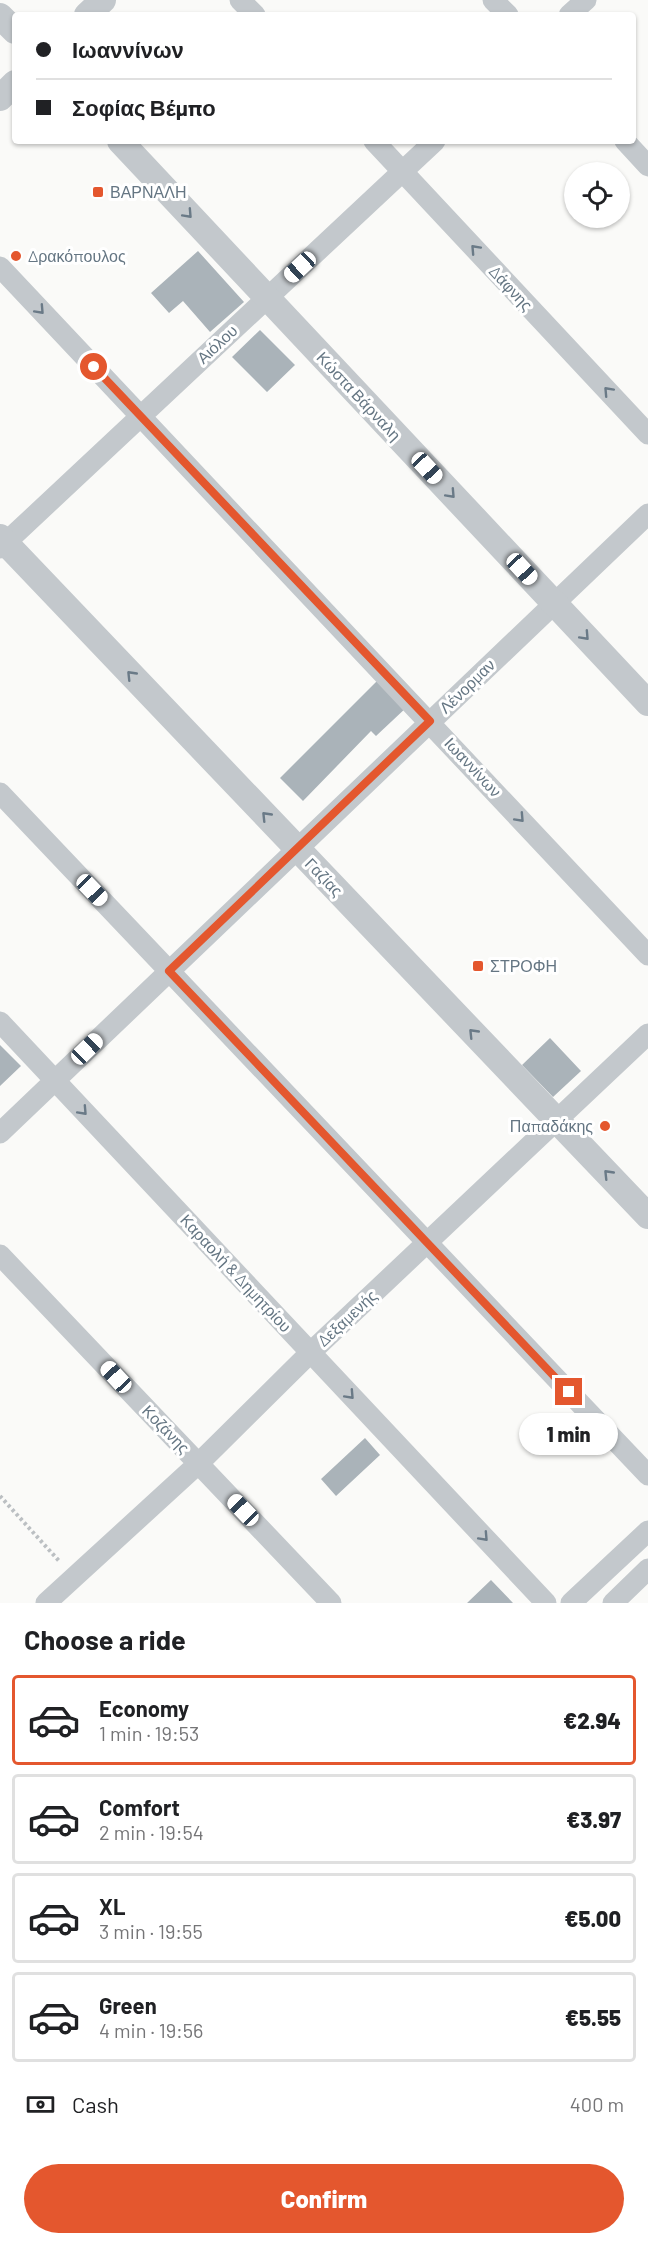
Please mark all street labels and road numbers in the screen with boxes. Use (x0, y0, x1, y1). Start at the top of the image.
street label: Δάφνης (486, 261, 537, 314)
street label: Αιόλου (193, 320, 241, 367)
street label: Κώστα Βάρναλη (313, 347, 405, 444)
street label: Λένορμαν (435, 655, 498, 717)
street label: Ιωαννίνων (441, 733, 506, 800)
street label: Γαζίας (301, 854, 347, 901)
street label: Καραολή & Δημητρίου (177, 1210, 296, 1335)
street label: Δεξαμενής (313, 1285, 381, 1350)
street label: Κοζάνης (138, 1401, 194, 1457)

